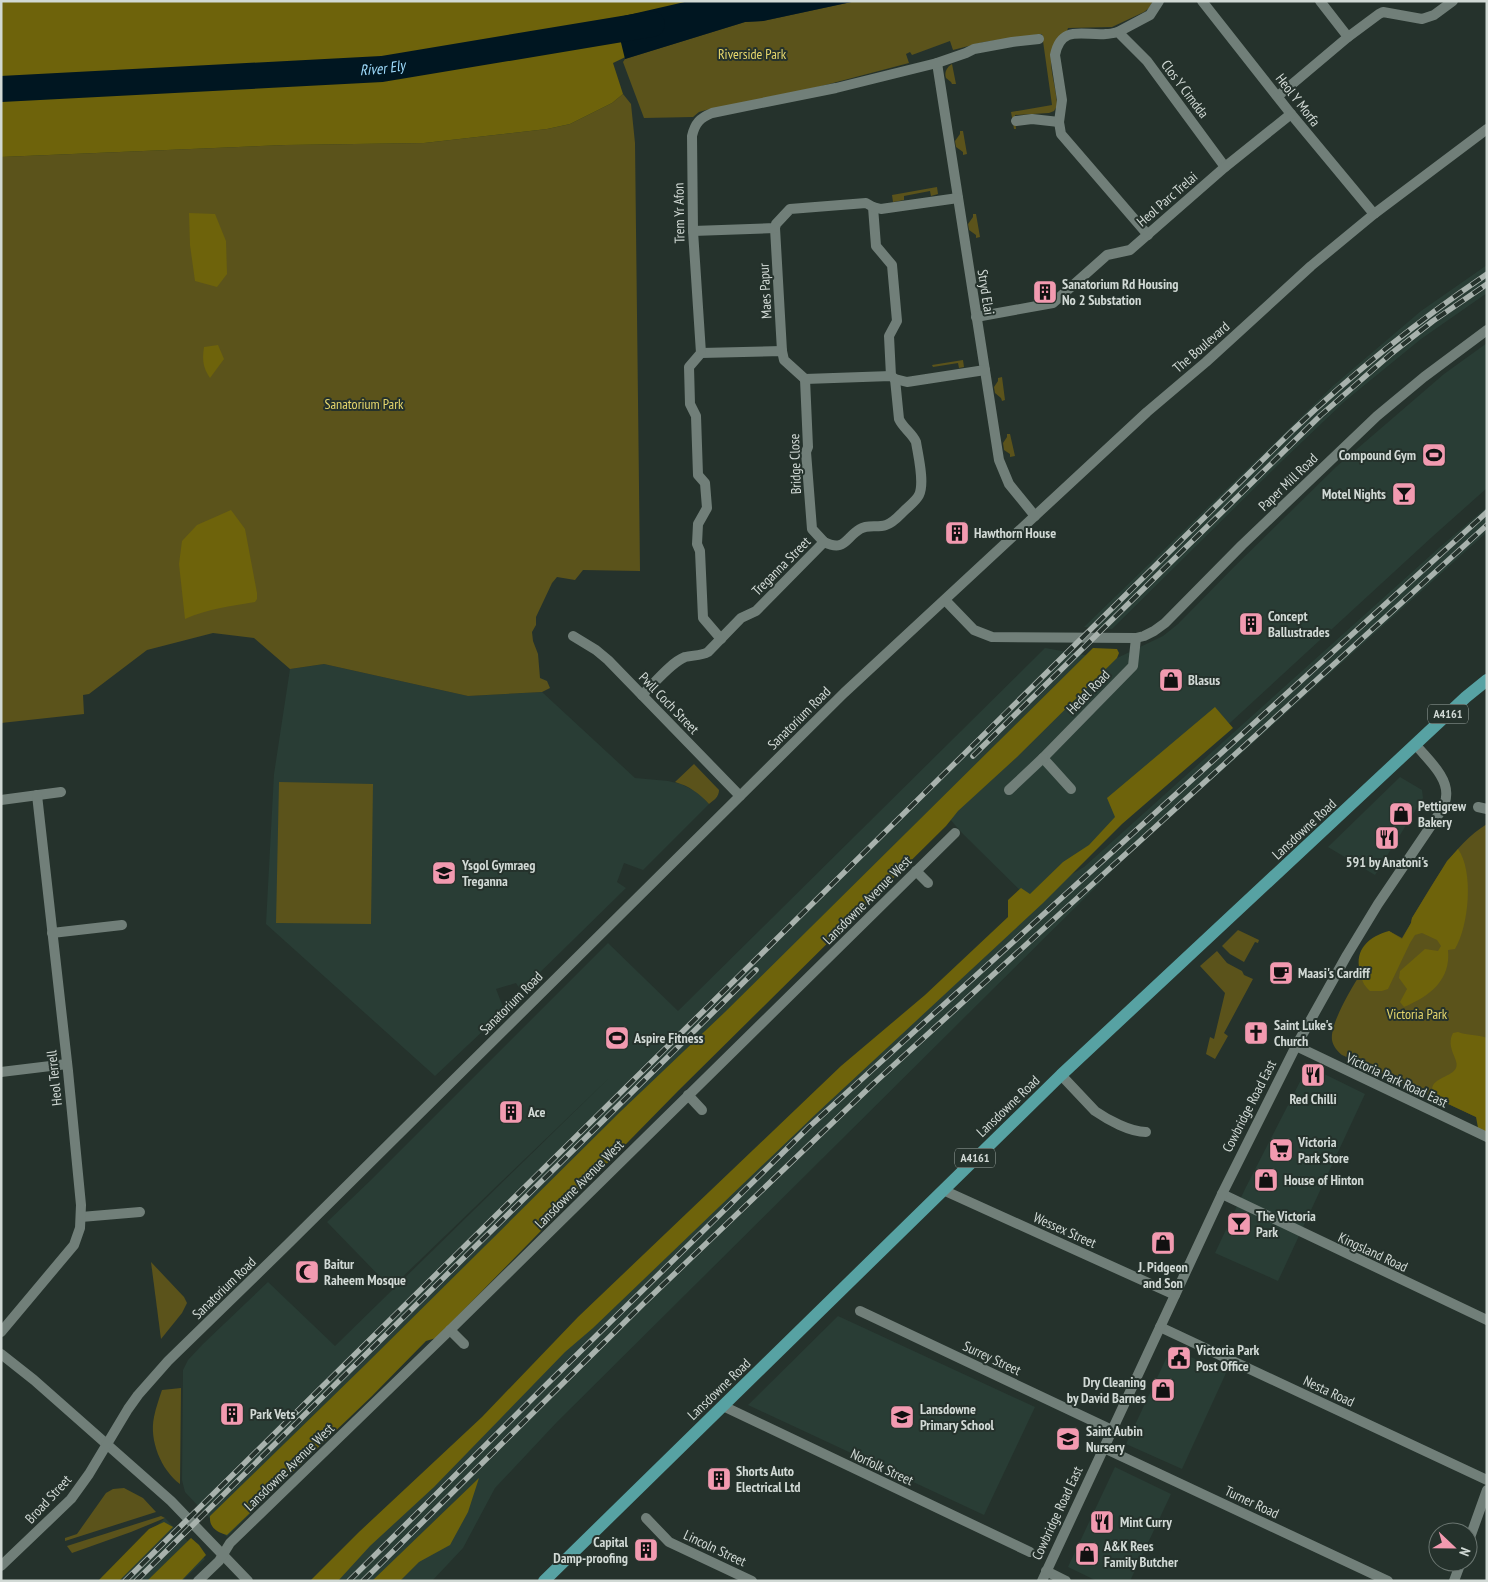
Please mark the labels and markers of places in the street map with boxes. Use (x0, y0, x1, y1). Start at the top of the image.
place label: Sanatorium Rd Housing No 2 Substation (1062, 275, 1179, 309)
building icon: Sanatorium Rd Housing No 2 Substation (1032, 279, 1058, 305)
sports icon: Compound Gym (1421, 442, 1447, 468)
place label: Compound Gym (1339, 446, 1416, 464)
bar icon: Motel Nights (1391, 481, 1417, 507)
place label: Motel Nights (1322, 485, 1386, 503)
building icon: Hawthorn House (944, 520, 970, 546)
place label: Hawthorn House (974, 524, 1056, 542)
place label: Concept Ballustrades (1268, 607, 1330, 641)
building icon: Concept Ballustrades (1238, 611, 1264, 637)
shop icon: Blasus (1158, 667, 1184, 693)
place label: Blasus (1188, 671, 1220, 689)
place label: Pettigrew Bakery (1418, 797, 1467, 831)
shop icon: Pettigrew Bakery (1388, 801, 1414, 827)
restaurant icon: 591 by Anatoni's (1374, 825, 1400, 851)
place label: 591 by Anatoni's (1346, 853, 1428, 871)
place label: Ysgol Gymraeg Treganna (461, 856, 536, 890)
school or university icon: Ysgol Gymraeg Treganna (431, 860, 457, 886)
cafe icon: Maasi's Cardiff (1268, 960, 1294, 986)
place label: Maasi's Cardiff (1298, 964, 1371, 982)
place label: Saint Luke's Church (1274, 1016, 1333, 1050)
church icon: Saint Luke's Church (1243, 1020, 1269, 1046)
sports icon: Aspire Fitness (604, 1025, 630, 1051)
place label: Aspire Fitness (633, 1029, 704, 1047)
restaurant icon: Red Chilli (1300, 1062, 1326, 1088)
place label: Red Chilli (1289, 1090, 1337, 1108)
building icon: Ace (498, 1099, 524, 1125)
place label: Ace (527, 1103, 546, 1121)
place label: Victoria Park Store (1297, 1133, 1349, 1167)
supermarket icon: Victoria Park Store (1268, 1137, 1294, 1163)
shop icon: House of Hinton (1253, 1167, 1279, 1193)
place label: House of Hinton (1284, 1171, 1364, 1189)
place label: The Victoria Park (1256, 1207, 1316, 1241)
bar icon: The Victoria Park (1226, 1211, 1252, 1237)
shop icon: J. Pidgeon and Son (1150, 1230, 1176, 1256)
place label: Baitur Raheem Mosque (324, 1255, 406, 1289)
place label: J. Pidgeon and Son (1137, 1258, 1188, 1292)
mosque icon: Baitur Raheem Mosque (294, 1259, 320, 1285)
place label: Victoria Park Post Office (1195, 1341, 1260, 1375)
public building icon: Victoria Park Post Office (1166, 1345, 1192, 1371)
place label: Dry Cleaning by David Barnes (1067, 1373, 1146, 1407)
shop icon: Dry Cleaning by David Barnes (1150, 1377, 1176, 1403)
place label: Lansdowne Primary School (920, 1400, 995, 1434)
building icon: Park Vets (219, 1401, 245, 1427)
school or university icon: Lansdowne Primary School (889, 1404, 915, 1430)
place label: Park Vets (250, 1405, 295, 1423)
place label: Saint Aubin Nursery (1086, 1422, 1143, 1456)
school or university icon: Saint Aubin Nursery (1055, 1426, 1081, 1452)
place label: Shorts Auto Electrical Ltd (736, 1462, 800, 1496)
building icon: Shorts Auto Electrical Ltd (706, 1466, 732, 1492)
restaurant icon: Mint Curry (1089, 1509, 1115, 1535)
place label: Mint Curry (1120, 1513, 1172, 1531)
place label: Capital Damp-proofing (553, 1533, 629, 1567)
building icon: Capital Damp-proofing (633, 1537, 659, 1563)
place label: A&K Rees Family Butcher (1103, 1537, 1179, 1571)
shop icon: A&K Rees Family Butcher (1074, 1541, 1100, 1567)

